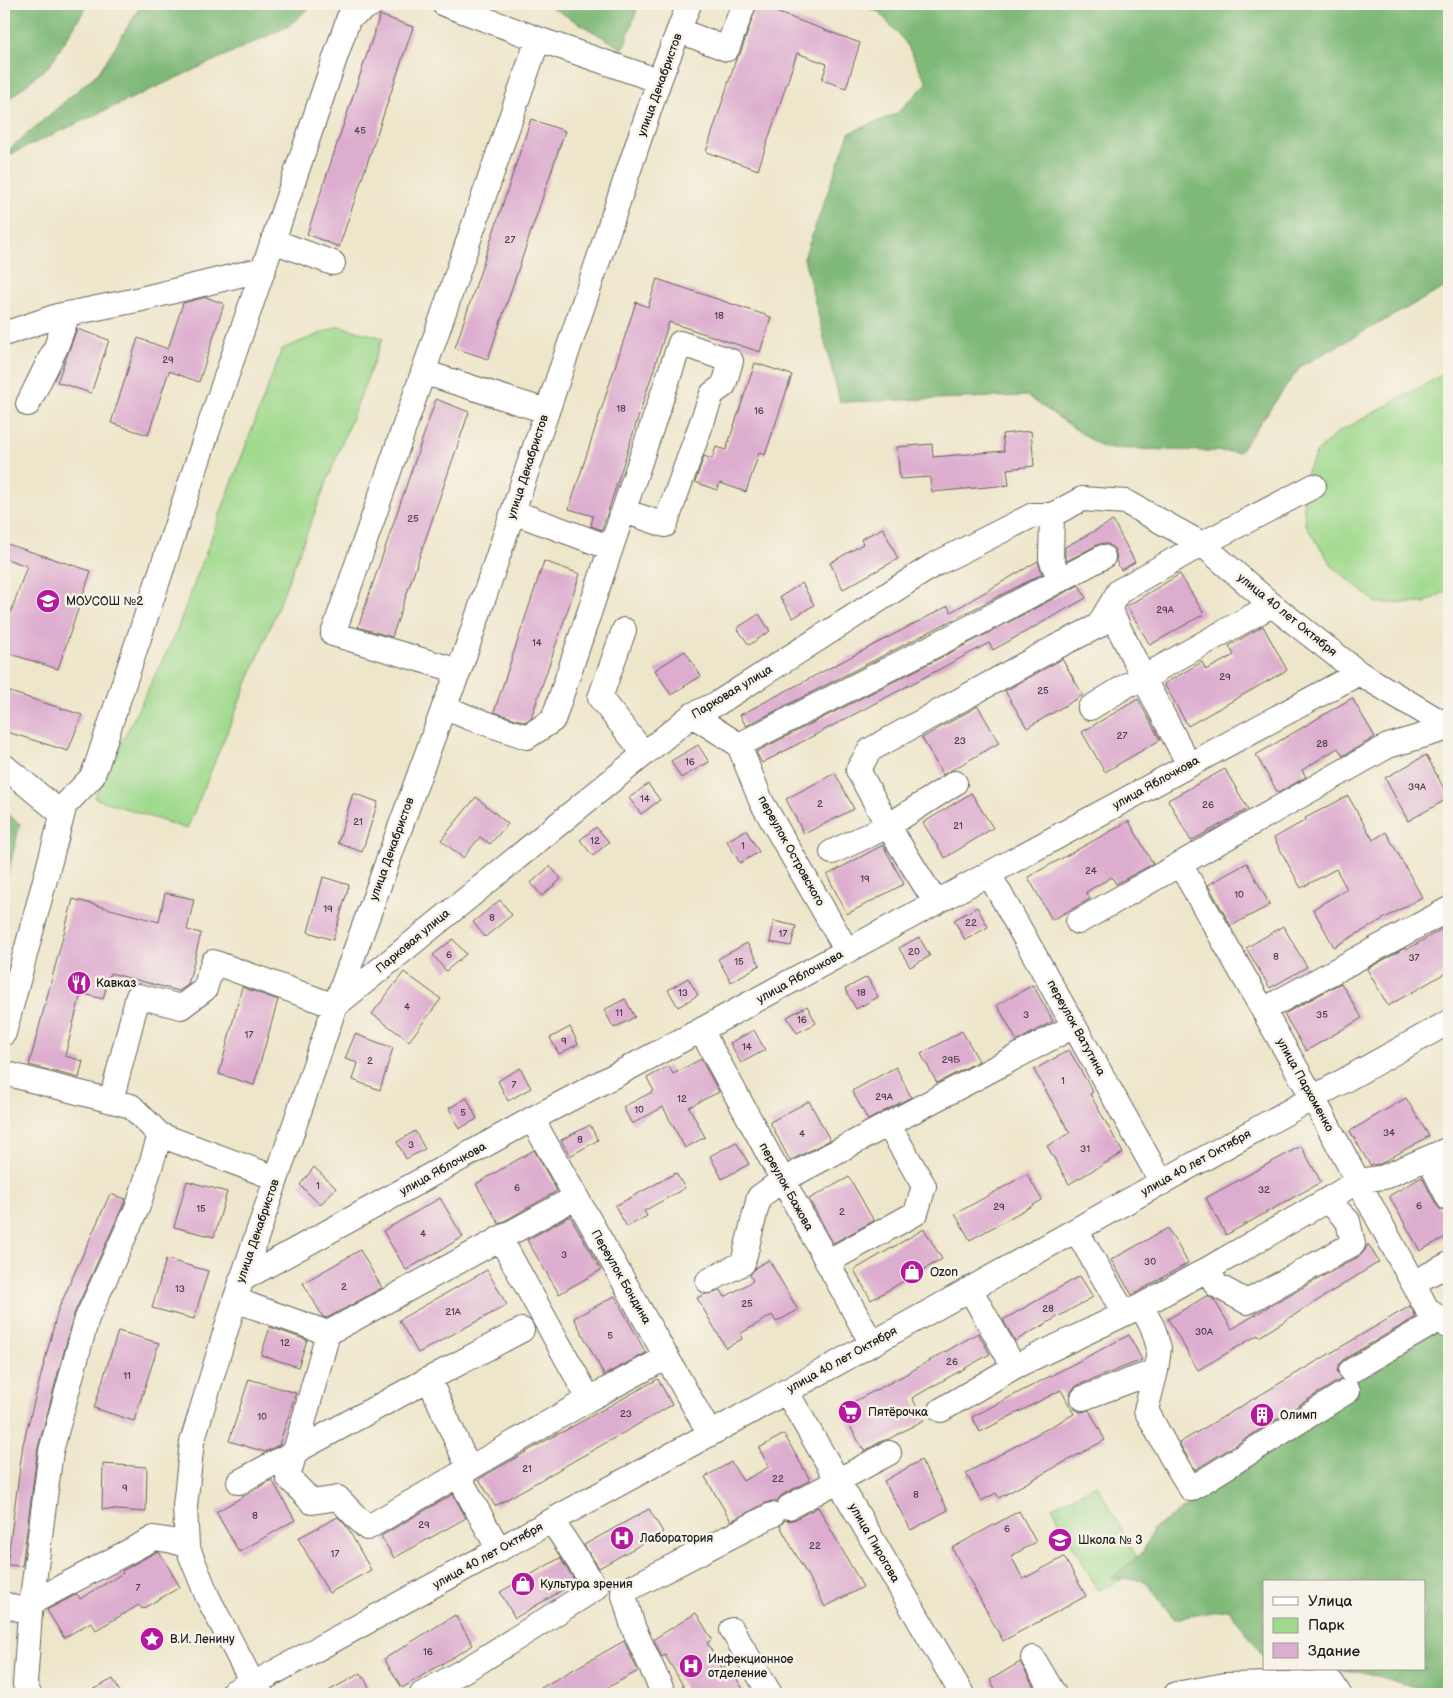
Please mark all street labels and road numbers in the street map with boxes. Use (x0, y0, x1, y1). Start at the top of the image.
street label: улица Декабристов (634, 31, 686, 139)
street label: улица Декабристов (504, 412, 552, 521)
street label: улица 40 лет Октября (1234, 570, 1340, 660)
street label: Парковая улица (689, 662, 775, 722)
street label: улица Яблочкова (1110, 753, 1202, 813)
street label: переулок Островского (754, 793, 828, 909)
street label: улица Декабристов (366, 795, 418, 903)
street label: Парковая улица (373, 906, 453, 976)
street label: улица Яблочкова (754, 947, 846, 1007)
street label: переулок Ватутина (1043, 977, 1109, 1079)
street label: улица Пархоменко (1273, 1036, 1337, 1134)
street label: улица 40 лет Октября (1138, 1126, 1254, 1200)
street label: улица Яблочкова (397, 1139, 489, 1199)
street label: переулок Бажова (756, 1140, 816, 1234)
street label: улица Декабристов (233, 1176, 283, 1285)
street label: Переулок Бондина (588, 1227, 654, 1327)
street label: улица 40 лет Октября (784, 1323, 900, 1397)
street label: улица Пирогова (845, 1501, 903, 1585)
street label: улица 40 лет Октября (430, 1519, 546, 1593)

